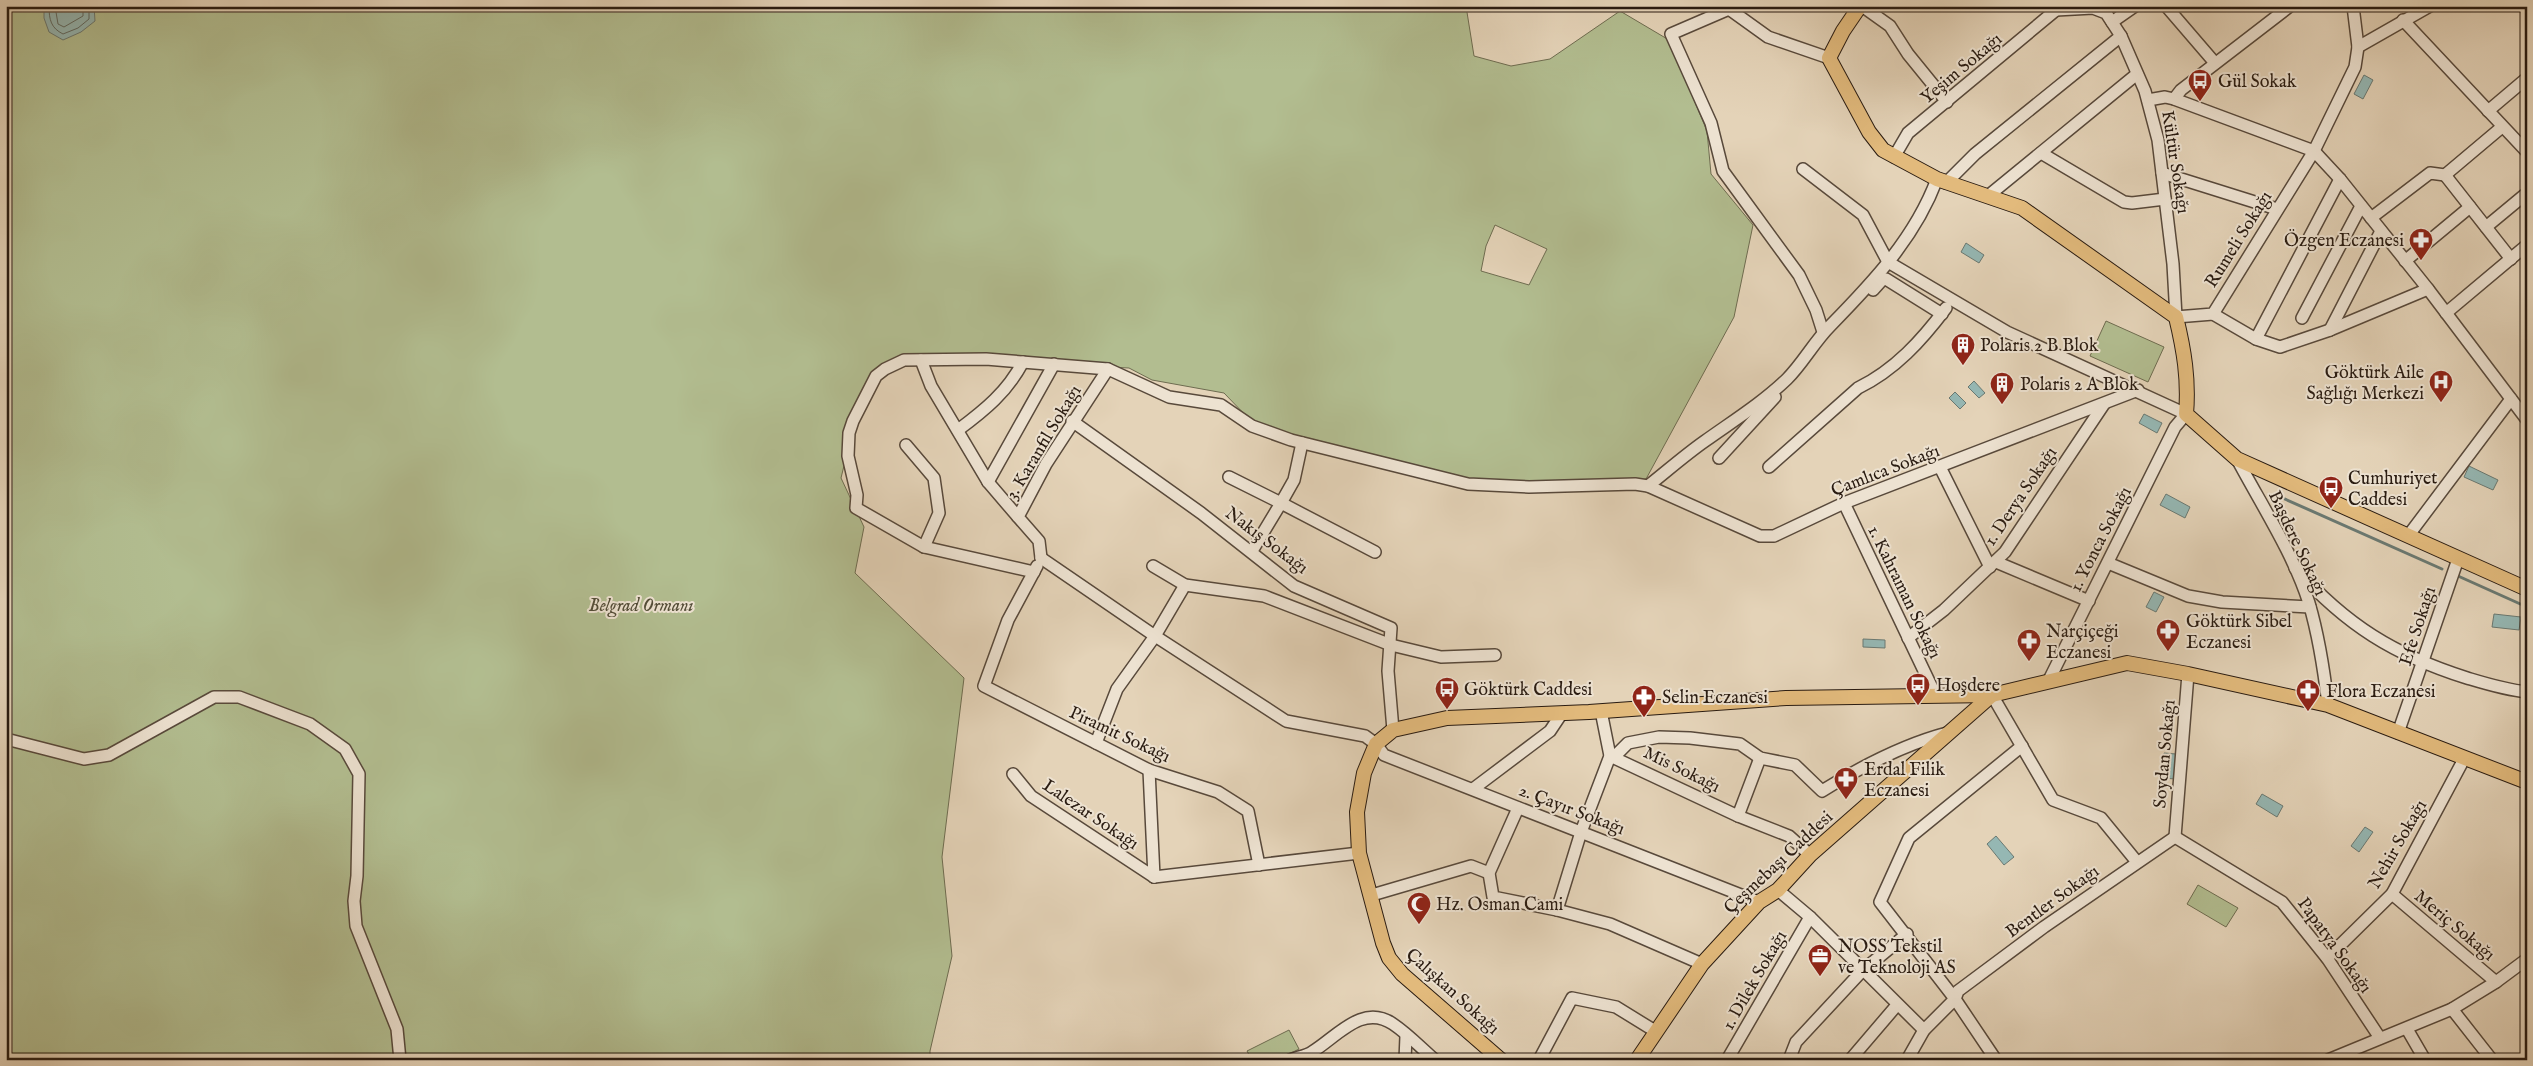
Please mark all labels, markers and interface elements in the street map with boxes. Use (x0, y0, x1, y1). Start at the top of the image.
street label: Yeşim Sokağı (1917, 28, 2008, 110)
bus stop icon: Gül Sokak (2187, 68, 2213, 102)
place label: Gül Sokak (2218, 71, 2297, 94)
street label: Kültür Sokağı (2155, 109, 2194, 216)
street label: Rumeli Sokağı (2200, 187, 2278, 292)
pharmacy icon: Özgen Eczanesi (2408, 227, 2434, 261)
place label: Özgen Eczanesi (2284, 229, 2404, 253)
building icon: Polaris 2 B Blok (1950, 332, 1976, 366)
place label: Polaris 2 B Blok (1980, 335, 2099, 358)
place label: Göktürk Aile Sağlığı Merkezi (2306, 362, 2424, 406)
hospital icon: Göktürk Aile Sağlığı Merkezi (2428, 369, 2454, 403)
building icon: Polaris 2 A Blok (1989, 371, 2015, 405)
place label: Polaris 2 A Blok (2020, 374, 2139, 397)
street label: 3. Karanfil Sokağı (1001, 381, 1088, 504)
street label: Çamlıca Sokağı (1828, 440, 1943, 503)
street label: 1. Derya Sokağı (1980, 443, 2063, 551)
place label: Cumhuriyet Caddesi (2348, 468, 2437, 512)
bus stop icon: Cumhuriyet Caddesi (2318, 475, 2344, 509)
street label: 1. Yonca Sokağı (2065, 483, 2138, 596)
street label: Başdere Sokağı (2262, 487, 2331, 600)
street label: Nakış Sokağı (1220, 502, 1312, 580)
street label: 1. Kahraman Sokağı (1861, 522, 1946, 663)
street label: Efe Sokağı (2395, 584, 2442, 669)
park label: Belgrad Ormanı (588, 595, 694, 618)
place label: Göktürk Sibel Eczanesi (2186, 611, 2292, 655)
pharmacy icon: Göktürk Sibel Eczanesi (2155, 618, 2181, 652)
place label: Narçiçeği Eczanesi (2046, 621, 2119, 665)
pharmacy icon: Narçiçeği Eczanesi (2016, 628, 2042, 662)
bus stop icon: Hoşdere (1905, 672, 1931, 706)
place label: Hoşdere (1936, 675, 2000, 698)
bus stop icon: Göktürk Caddesi (1434, 676, 1460, 710)
pharmacy icon: Flora Eczanesi (2295, 678, 2321, 712)
place label: Göktürk Caddesi (1464, 679, 1593, 702)
place label: Flora Eczanesi (2326, 681, 2436, 704)
pharmacy icon: Selin Eczanesi (1631, 684, 1657, 718)
place label: Selin Eczanesi (1662, 687, 1768, 710)
street label: Soydan Sokağı (2149, 699, 2182, 809)
street label: Piramit Sokağı (1065, 702, 1174, 769)
street label: Mis Sokağı (1639, 742, 1724, 799)
place label: Erdal Filik Eczanesi (1864, 759, 1945, 803)
pharmacy icon: Erdal Filik Eczanesi (1833, 766, 1859, 800)
street label: Lalezar Sokağı (1038, 775, 1143, 856)
street label: 2. Çayır Sokağı (1515, 780, 1628, 841)
street label: Nehir Sokağı (2364, 796, 2433, 893)
street label: Çeşmebaşı Caddesi (1720, 806, 1839, 920)
street label: Bentler Sokağı (2001, 860, 2104, 944)
street label: Meriç Sokağı (2409, 886, 2499, 967)
mosque icon: Hz. Osman Cami (1406, 891, 1432, 925)
street label: Papatya Sokağı (2291, 893, 2376, 999)
place label: Hz. Osman Cami (1436, 894, 1564, 917)
street label: 1. Dilek Sokağı (1718, 927, 1793, 1035)
place label: NOSS Tekstil ve Teknoloji AS (1838, 936, 1956, 980)
office icon: NOSS Tekstil ve Teknoloji AS (1807, 943, 1833, 977)
street label: Çalışkan Sokağı (1400, 944, 1504, 1040)

